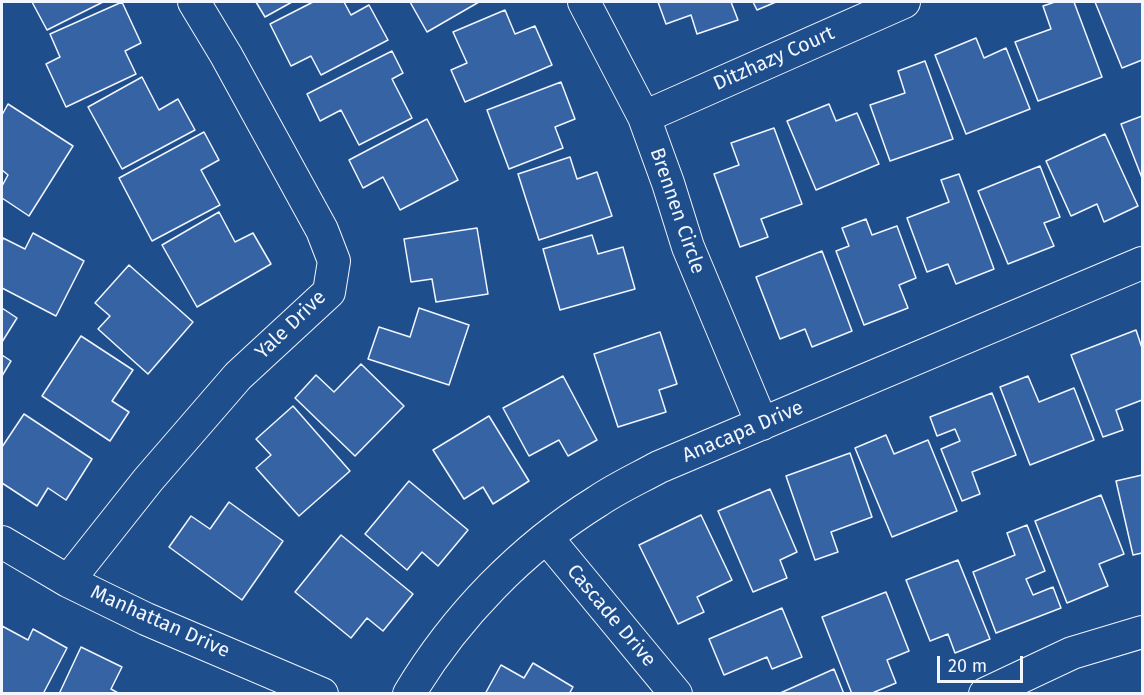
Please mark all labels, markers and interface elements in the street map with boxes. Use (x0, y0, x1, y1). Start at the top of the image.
street label: Ditzhazy Court (710, 22, 838, 96)
street label: Brennen Circle (644, 145, 710, 277)
street label: Yale Drive (251, 285, 331, 365)
street label: Anacapa Drive (679, 396, 807, 468)
street label: Cascade Drive (561, 560, 661, 672)
street label: Manhattan Drive (87, 581, 233, 663)
scale bar (940, 644, 1026, 682)
text: 20 m (948, 655, 987, 677)

